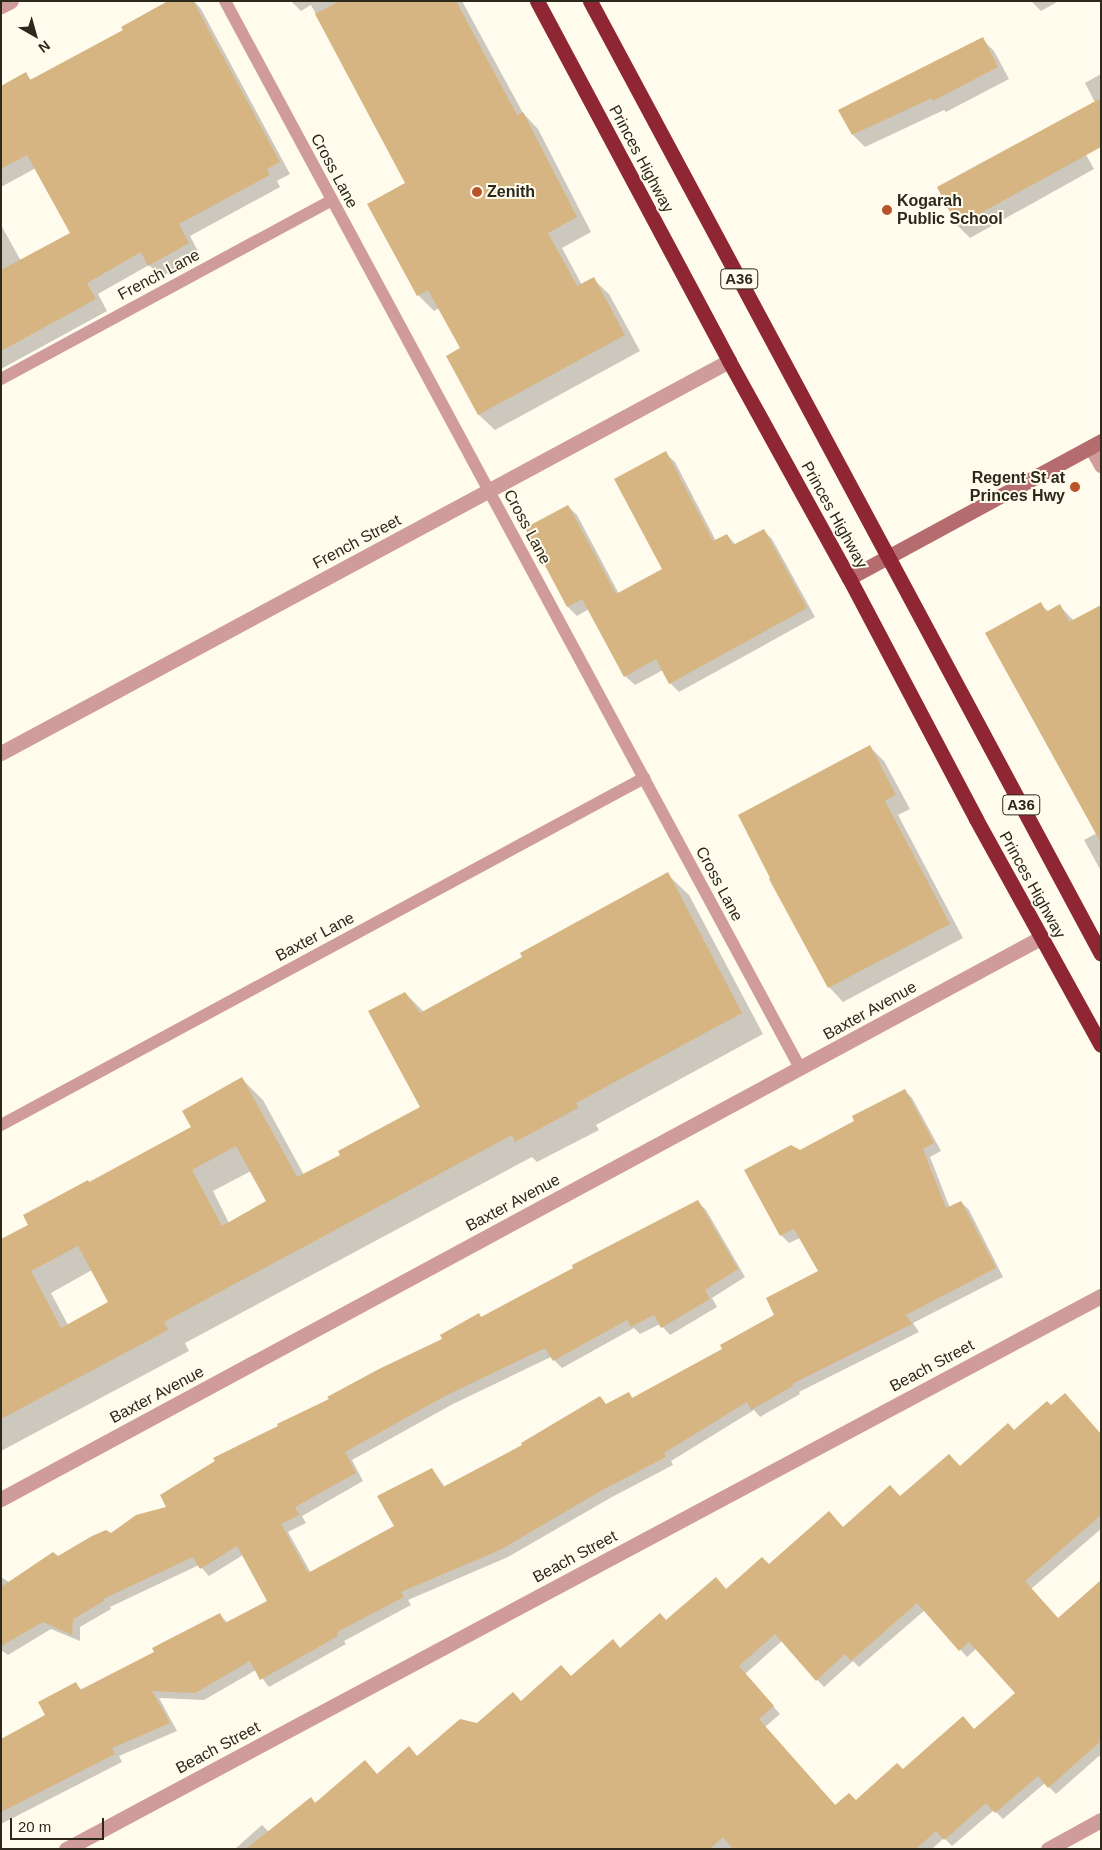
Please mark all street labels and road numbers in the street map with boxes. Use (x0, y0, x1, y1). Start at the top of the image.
street label: Princes Highway (605, 102, 677, 216)
street label: Cross Lane (306, 130, 362, 212)
street label: French Lane (115, 245, 203, 305)
road number: A36 (719, 266, 759, 292)
street label: Princes Highway (797, 458, 871, 572)
street label: Cross Lane (499, 486, 555, 568)
street label: French Street (310, 511, 404, 573)
road number: A36 (1001, 792, 1041, 818)
street label: Princes Highway (995, 828, 1069, 942)
street label: Cross Lane (691, 843, 747, 925)
street label: Baxter Lane (272, 908, 358, 966)
street label: Baxter Avenue (820, 977, 920, 1045)
street label: Baxter Avenue (462, 1170, 564, 1236)
street label: Beach Street (887, 1336, 977, 1396)
street label: Baxter Avenue (106, 1362, 208, 1428)
street label: Beach Street (530, 1527, 620, 1587)
street label: Beach Street (173, 1718, 263, 1778)

